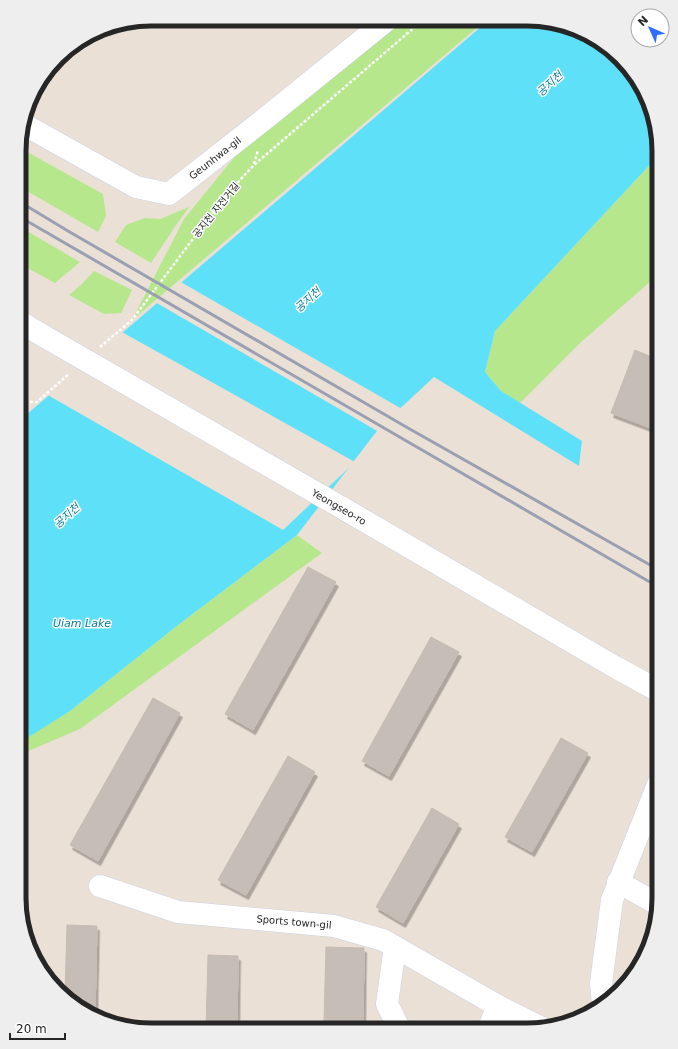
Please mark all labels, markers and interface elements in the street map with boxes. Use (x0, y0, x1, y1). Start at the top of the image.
north arrow (630, 8, 670, 48)
text: N (635, 13, 651, 29)
water label: 공지천 (534, 68, 567, 99)
street label: Geunhwa-gil (187, 134, 243, 182)
street label: 공지천 자전거길 (190, 180, 242, 240)
water label: 공지천 (292, 284, 325, 315)
street label: Yeongseo-ro (309, 486, 368, 527)
water label: 공지천 (51, 500, 84, 531)
water label: Uiam Lake (53, 617, 111, 630)
street label: Sports town-gil (256, 913, 332, 931)
scale bar (10, 1015, 65, 1041)
text: 20 m (16, 1022, 47, 1036)

